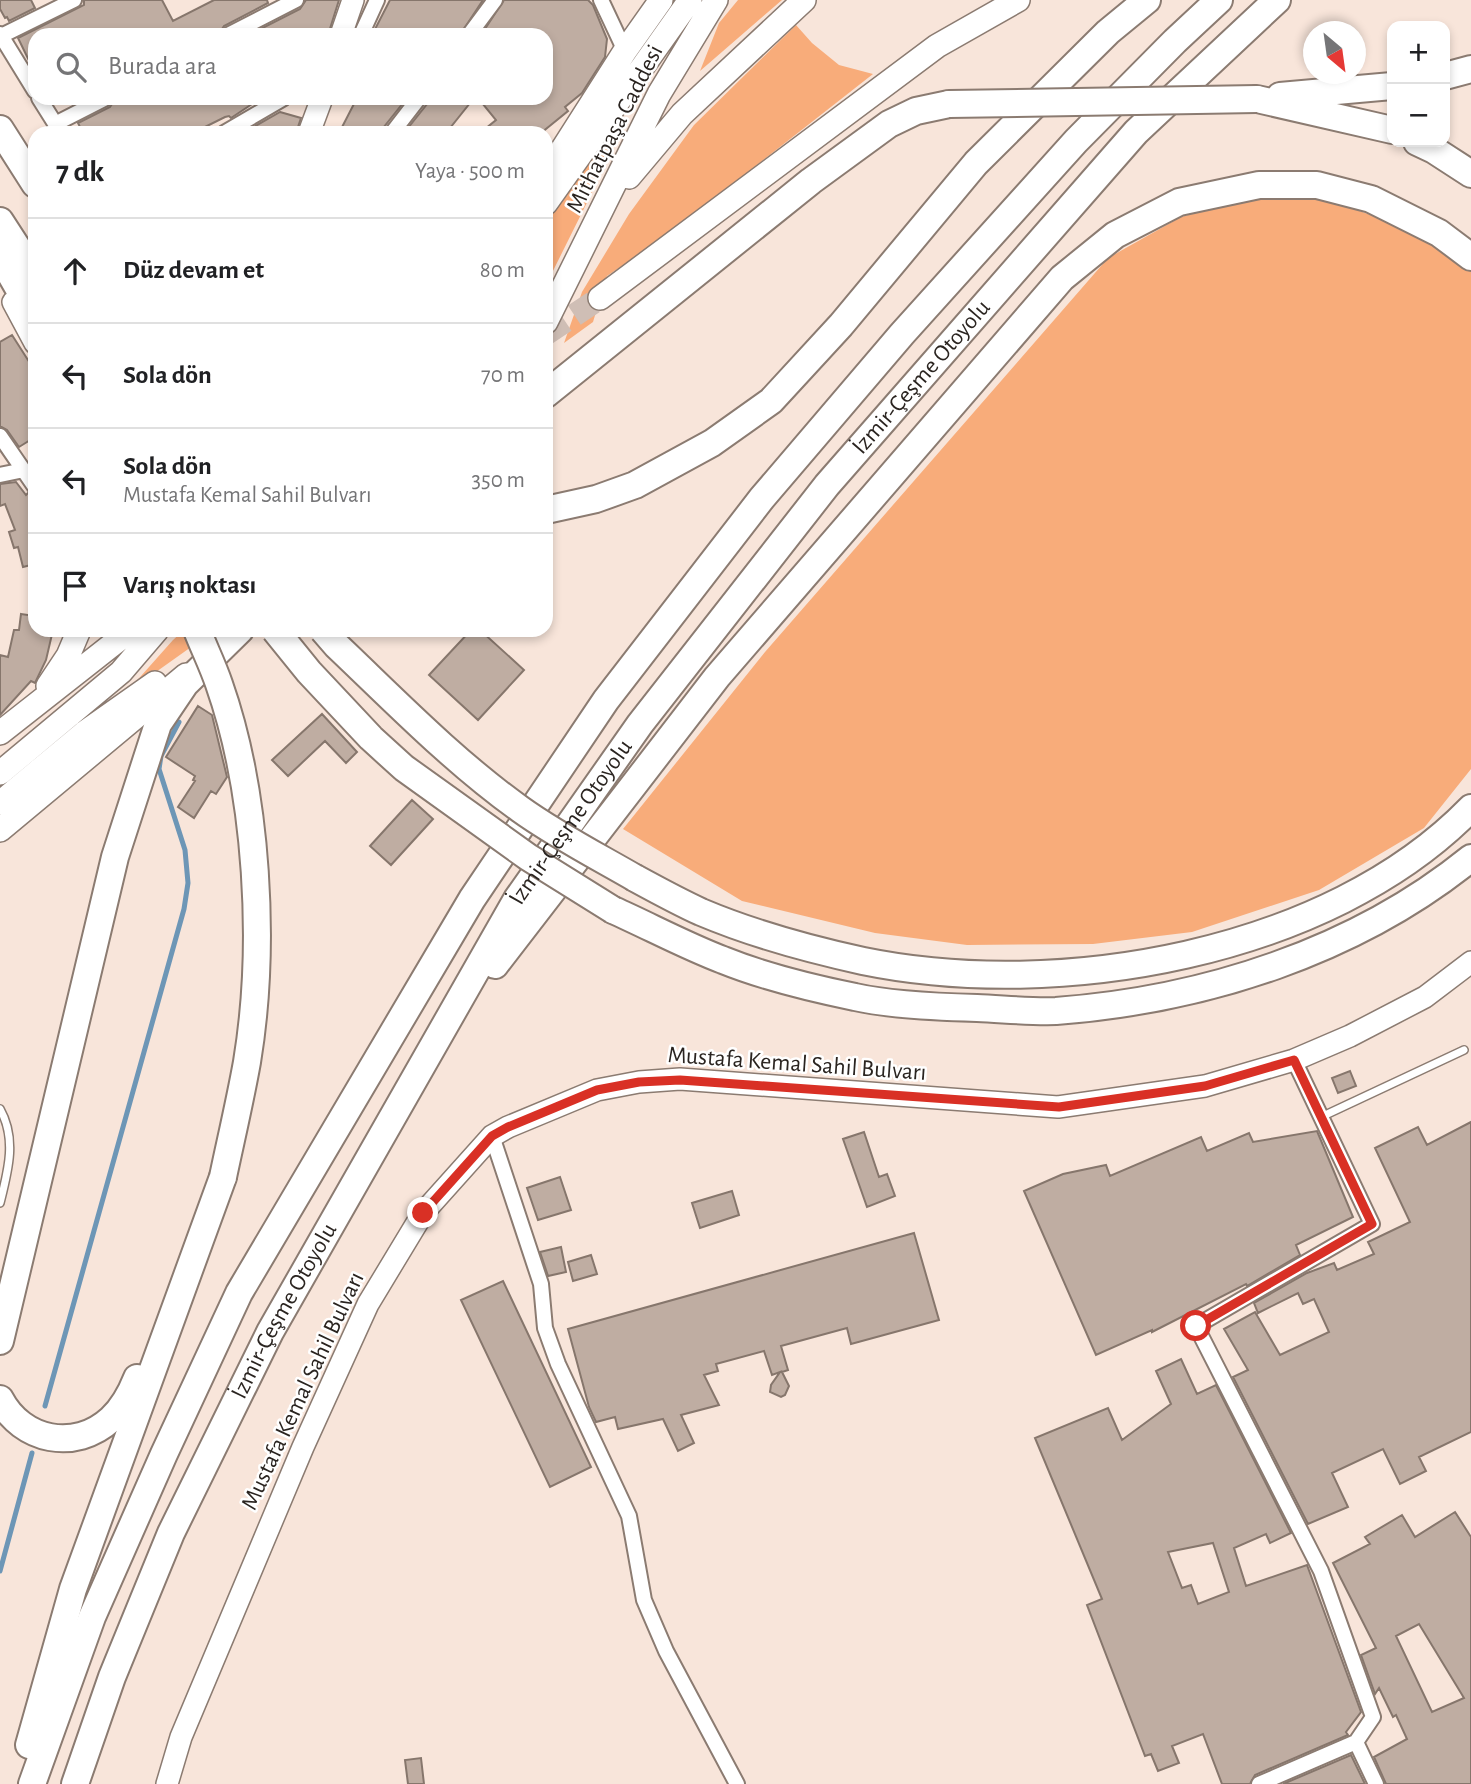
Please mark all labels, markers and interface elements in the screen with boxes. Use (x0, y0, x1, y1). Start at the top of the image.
north arrow (1303, 21, 1366, 84)
map controls (1387, 21, 1450, 147)
button: + (1387, 21, 1450, 84)
search box (28, 28, 553, 105)
street label: Mithatpaşa Caddesi (562, 41, 668, 217)
icon: search (52, 48, 90, 86)
text: Burada ara (108, 53, 217, 79)
button: − (1387, 84, 1450, 147)
text: 7 dk (56, 157, 104, 187)
text: Yaya · 500 m (415, 160, 525, 183)
icon: ahead (56, 252, 94, 290)
text: Düz devam et (123, 257, 264, 283)
text: 80 m (480, 259, 525, 282)
street label: İzmir-Çeşme Otoyolu (847, 296, 995, 459)
icon: left (56, 357, 94, 395)
text: Sola dön (123, 362, 212, 388)
text: 70 m (481, 364, 525, 387)
text: Sola dön (123, 453, 212, 479)
icon: left (56, 462, 94, 500)
text: 350 m (472, 469, 525, 492)
text: Mustafa Kemal Sahil Bulvarı (123, 484, 372, 507)
icon: arrive (56, 567, 94, 605)
text: Varış noktası (123, 572, 256, 598)
street label: İzmir-Çeşme Otoyolu (504, 735, 637, 909)
street label: Mustafa Kemal Sahil Bulvarı (667, 1043, 927, 1085)
route end (407, 1197, 438, 1228)
street label: İzmir-Çeşme Otoyolu (226, 1219, 341, 1403)
street label: Mustafa Kemal Sahil Bulvarı (237, 1268, 369, 1514)
route start (1180, 1310, 1211, 1341)

